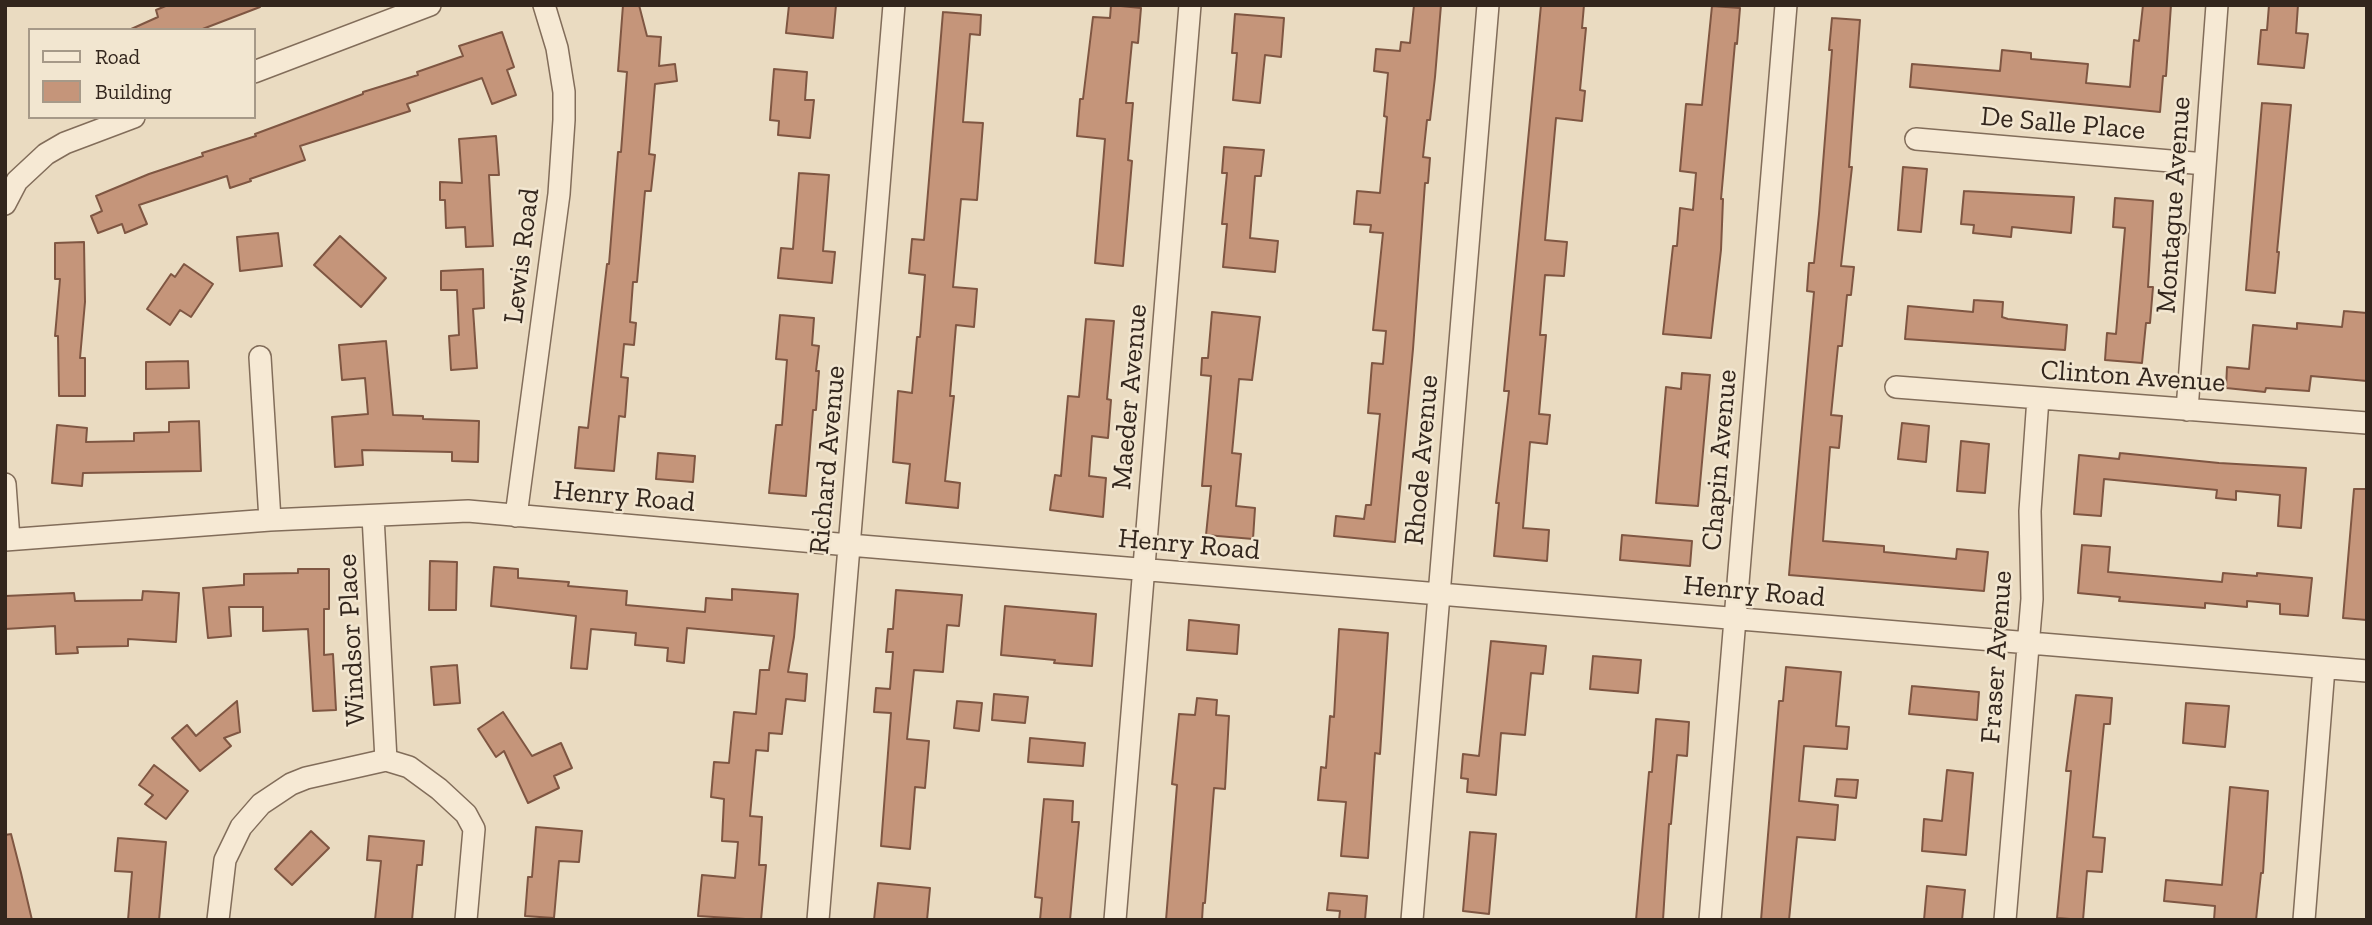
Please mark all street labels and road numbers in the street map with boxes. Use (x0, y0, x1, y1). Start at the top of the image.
street label: Montague Avenue (2150, 95, 2198, 315)
street label: De Salle Place (1979, 100, 2147, 148)
street label: Lewis Road (497, 186, 547, 326)
street label: Maeder Avenue (1105, 303, 1155, 491)
street label: Clinton Avenue (2039, 354, 2227, 400)
street label: Richard Avenue (803, 364, 853, 556)
street label: Chapin Avenue (1695, 368, 1745, 552)
street label: Rhode Avenue (1398, 373, 1446, 547)
street label: Henry Road (552, 474, 696, 520)
street label: Henry Road (1117, 522, 1261, 568)
street label: Windsor Place (331, 553, 373, 727)
street label: Henry Road (1682, 569, 1826, 615)
street label: Fraser Avenue (1974, 569, 2020, 745)

